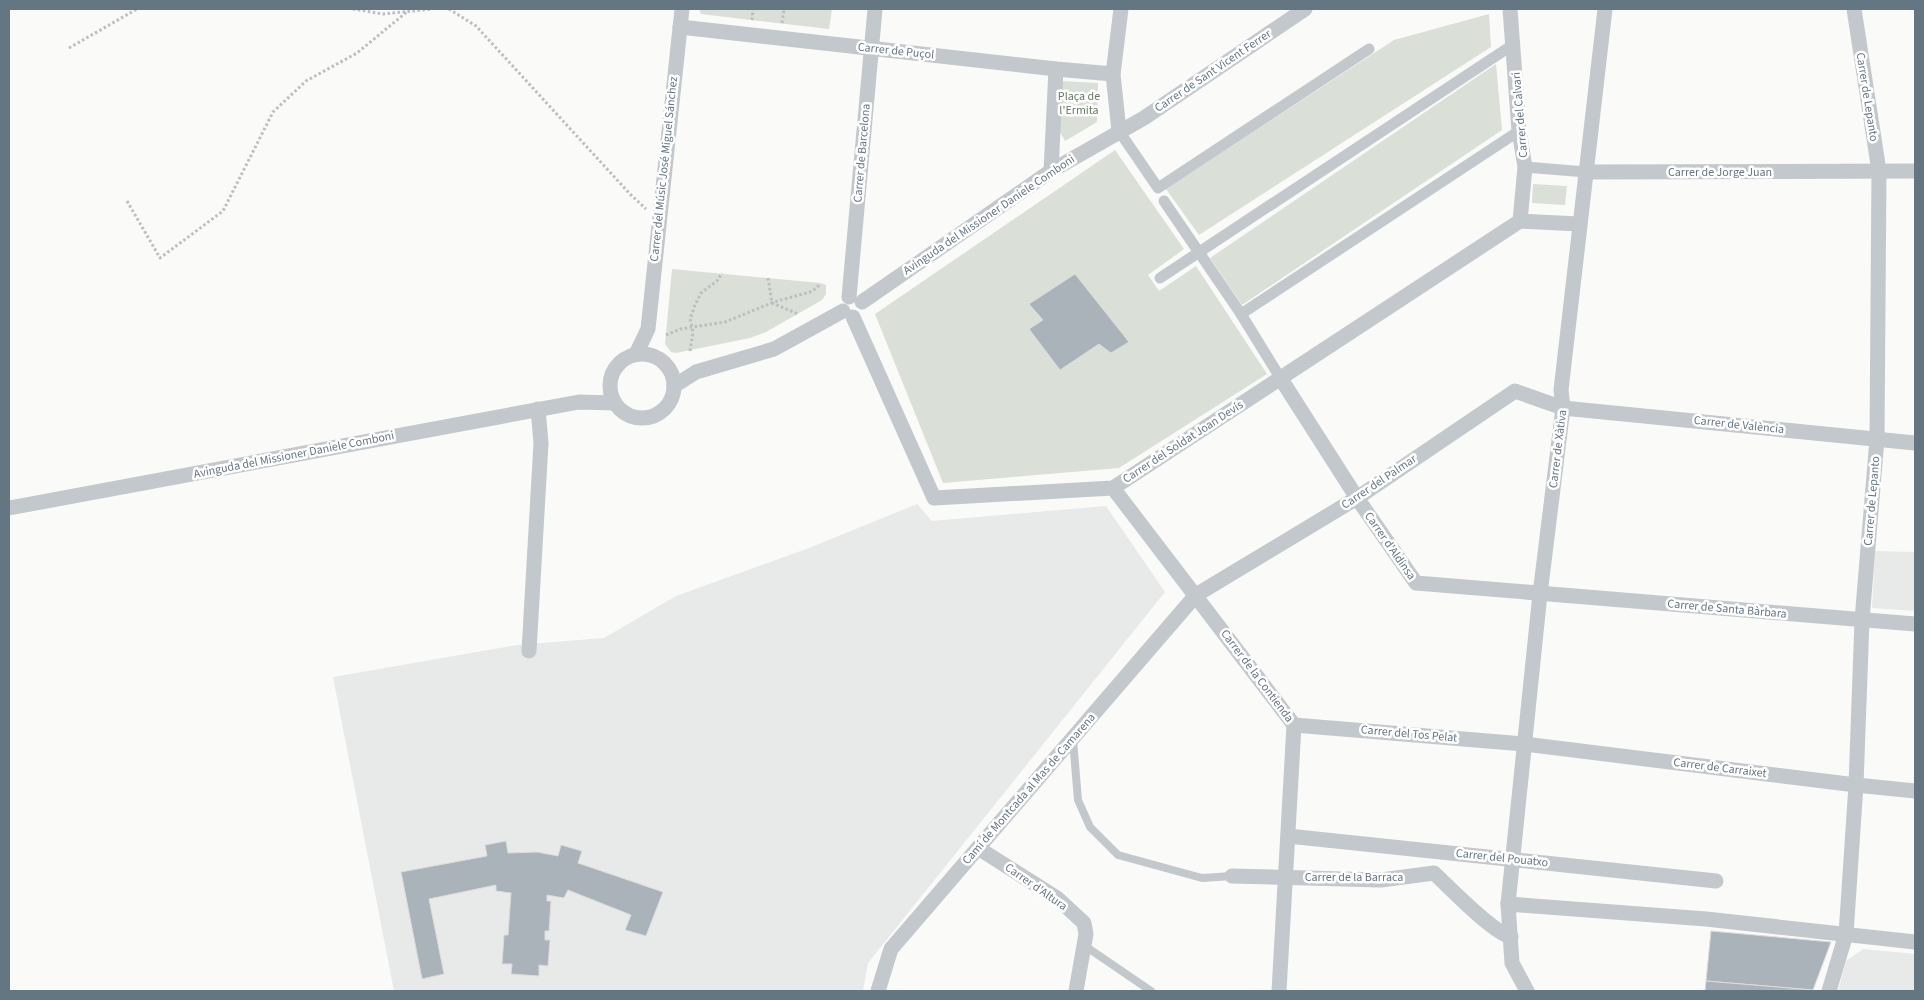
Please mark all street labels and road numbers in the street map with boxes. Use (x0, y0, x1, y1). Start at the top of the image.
street label: Carrer de Sant Vicent Ferrer (1151, 25, 1275, 116)
street label: Carrer de Puçol (857, 39, 935, 63)
street label: Carrer de Lepanto (1852, 51, 1882, 143)
street label: Carrer del Calvari (1508, 71, 1532, 159)
street label: Carrer del Músic José Miguel Sánchez (646, 76, 682, 262)
street label: Carrer de Barcelona (849, 103, 875, 203)
street label: Avinguda del Missioner Daniele Comboni (900, 151, 1078, 279)
street label: Carrer de Jorge Juan (1668, 164, 1772, 181)
street label: Carrer del Soldat Joan Devís (1119, 397, 1247, 487)
street label: Carrer de Xàtiva (1545, 409, 1571, 489)
street label: Carrer de València (1693, 412, 1785, 438)
street label: Avinguda del Missioner Daniele Comboni (192, 427, 396, 483)
street label: Carrer del Palmar (1338, 450, 1421, 513)
street label: Carrer de Lepanto (1860, 456, 1884, 546)
street label: Carrer d'Aldinsa (1360, 509, 1420, 583)
street label: Carrer de Santa Bàrbara (1667, 595, 1787, 623)
street label: Carrer de la Contienda (1216, 626, 1298, 726)
street label: Camí de Montcada al Mas de Camarena (958, 710, 1100, 868)
street label: Carrer del Tos Pelat (1360, 721, 1458, 747)
street label: Carrer de Carraixet (1673, 754, 1767, 782)
street label: Carrer del Pouatxo (1455, 845, 1549, 871)
street label: Carrer d'Altura (1001, 859, 1071, 915)
street label: Carrer de la Barraca (1305, 869, 1403, 886)

